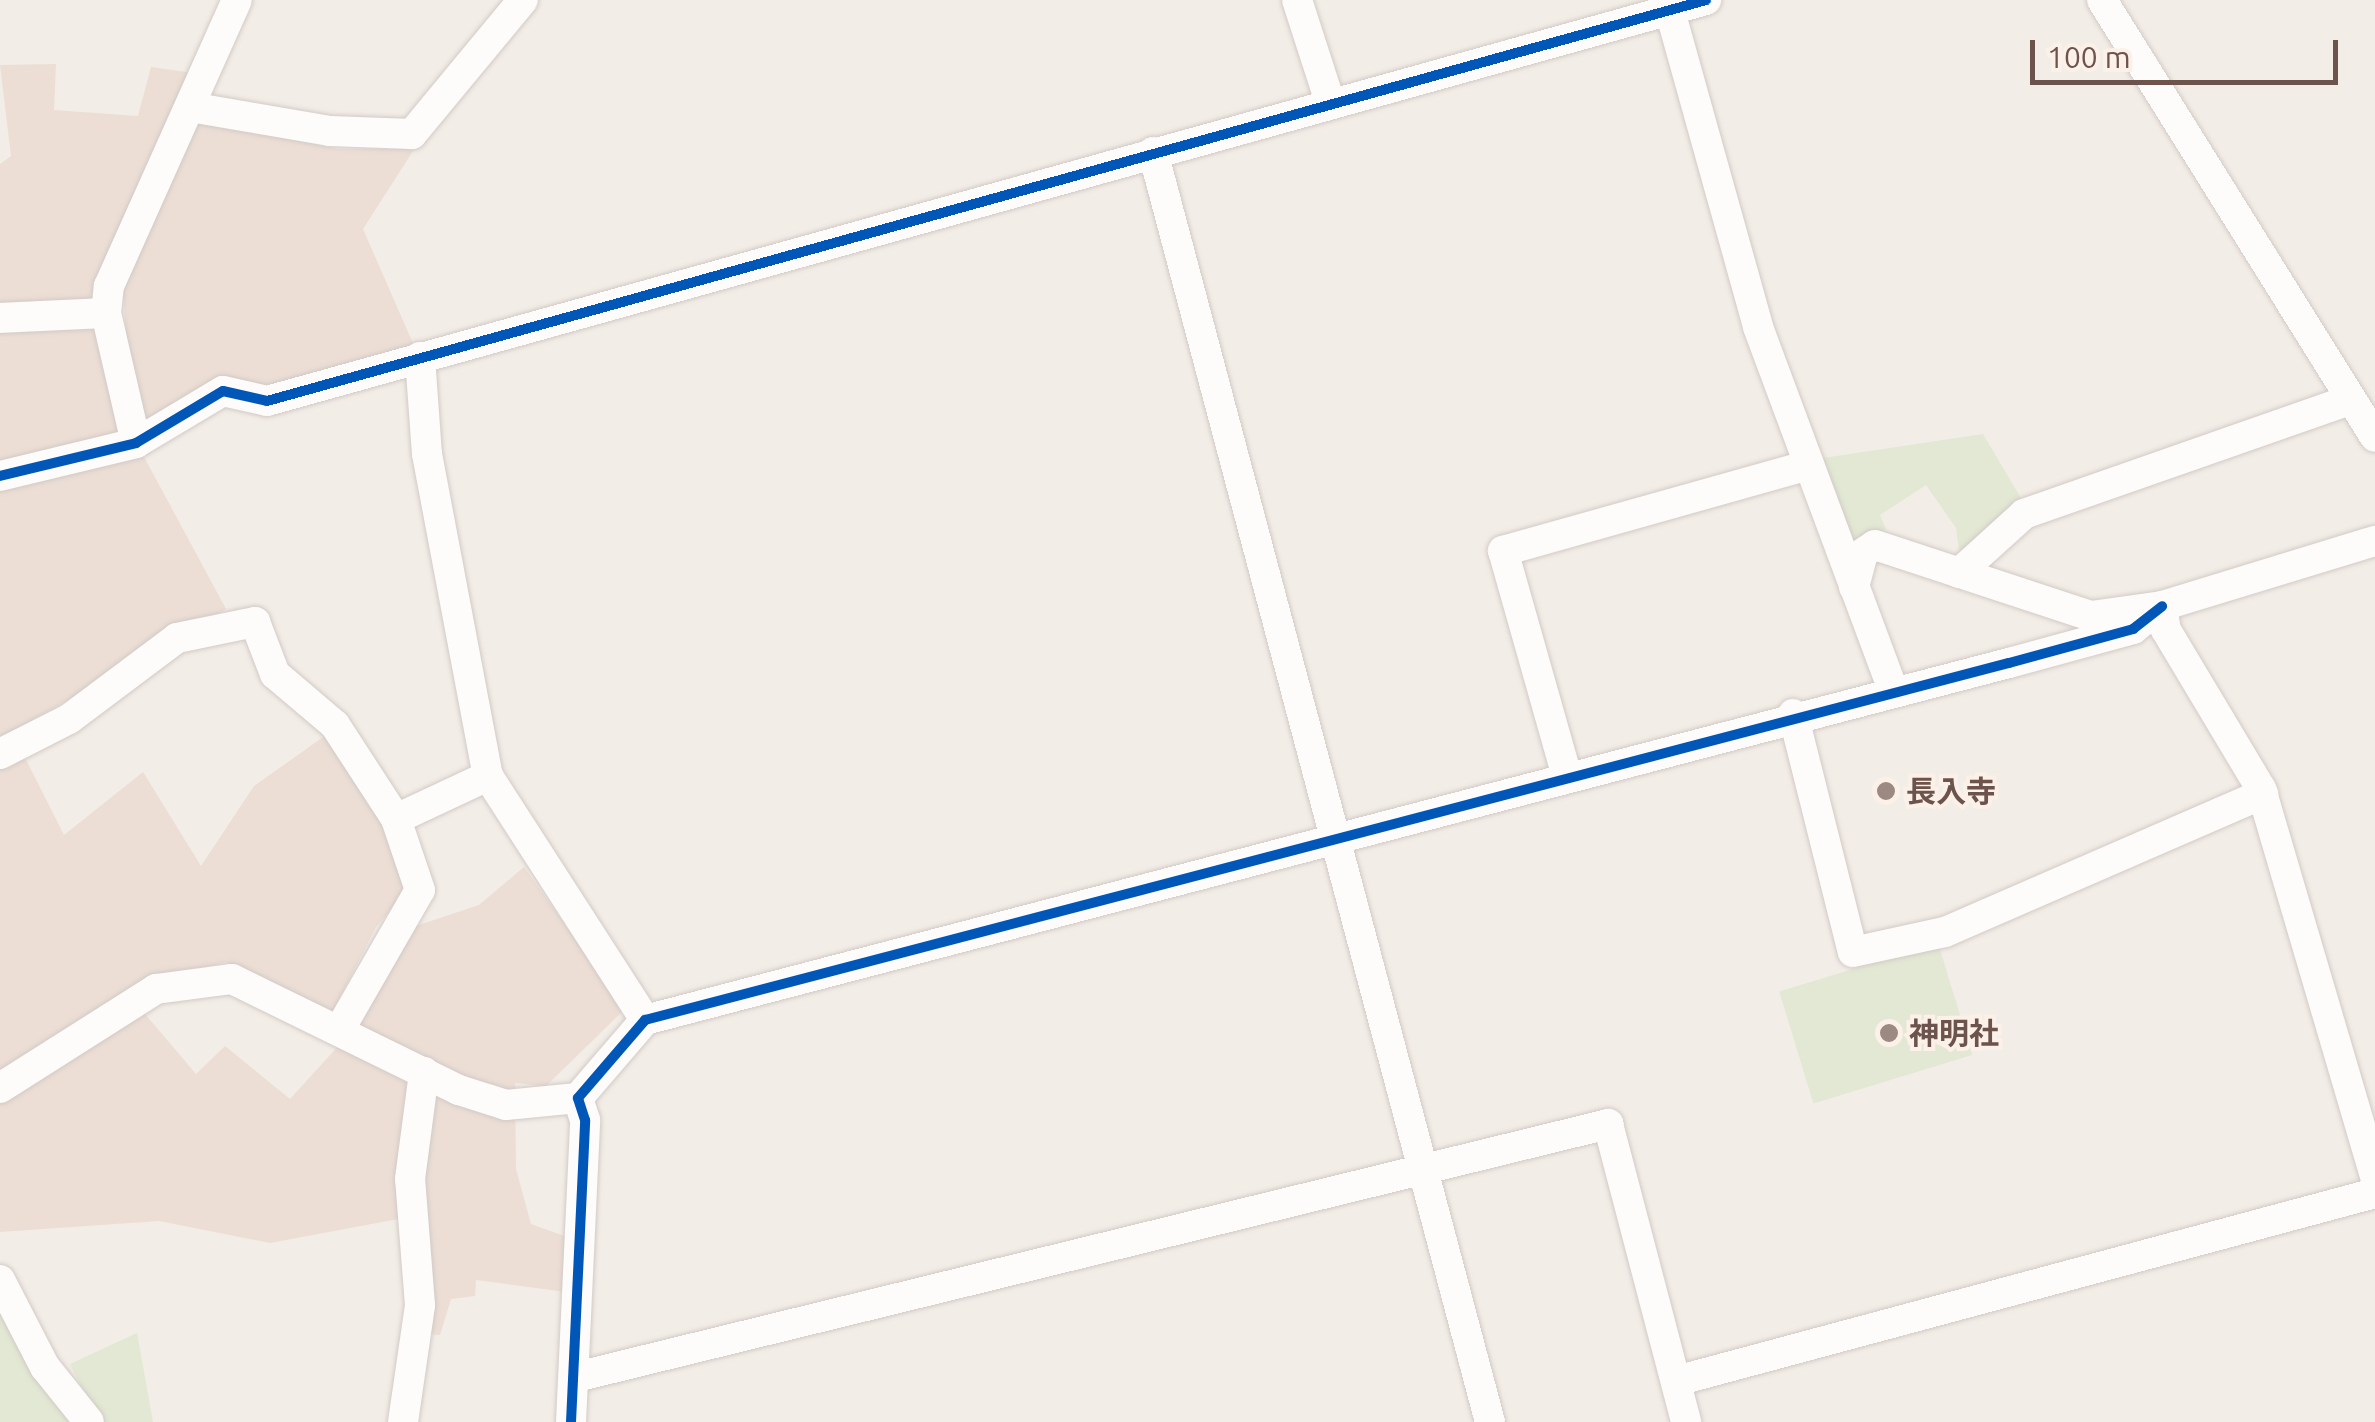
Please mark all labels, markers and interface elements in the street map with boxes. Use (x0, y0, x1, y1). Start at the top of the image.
scale bar (2035, 20, 2342, 82)
text: 100 m (2047, 40, 2131, 74)
place label: 長入寺 (1906, 773, 1996, 809)
marker: 長入寺 (1875, 780, 1897, 802)
place label: 神明社 (1909, 1015, 1999, 1051)
marker: 神明社 (1878, 1022, 1900, 1044)

